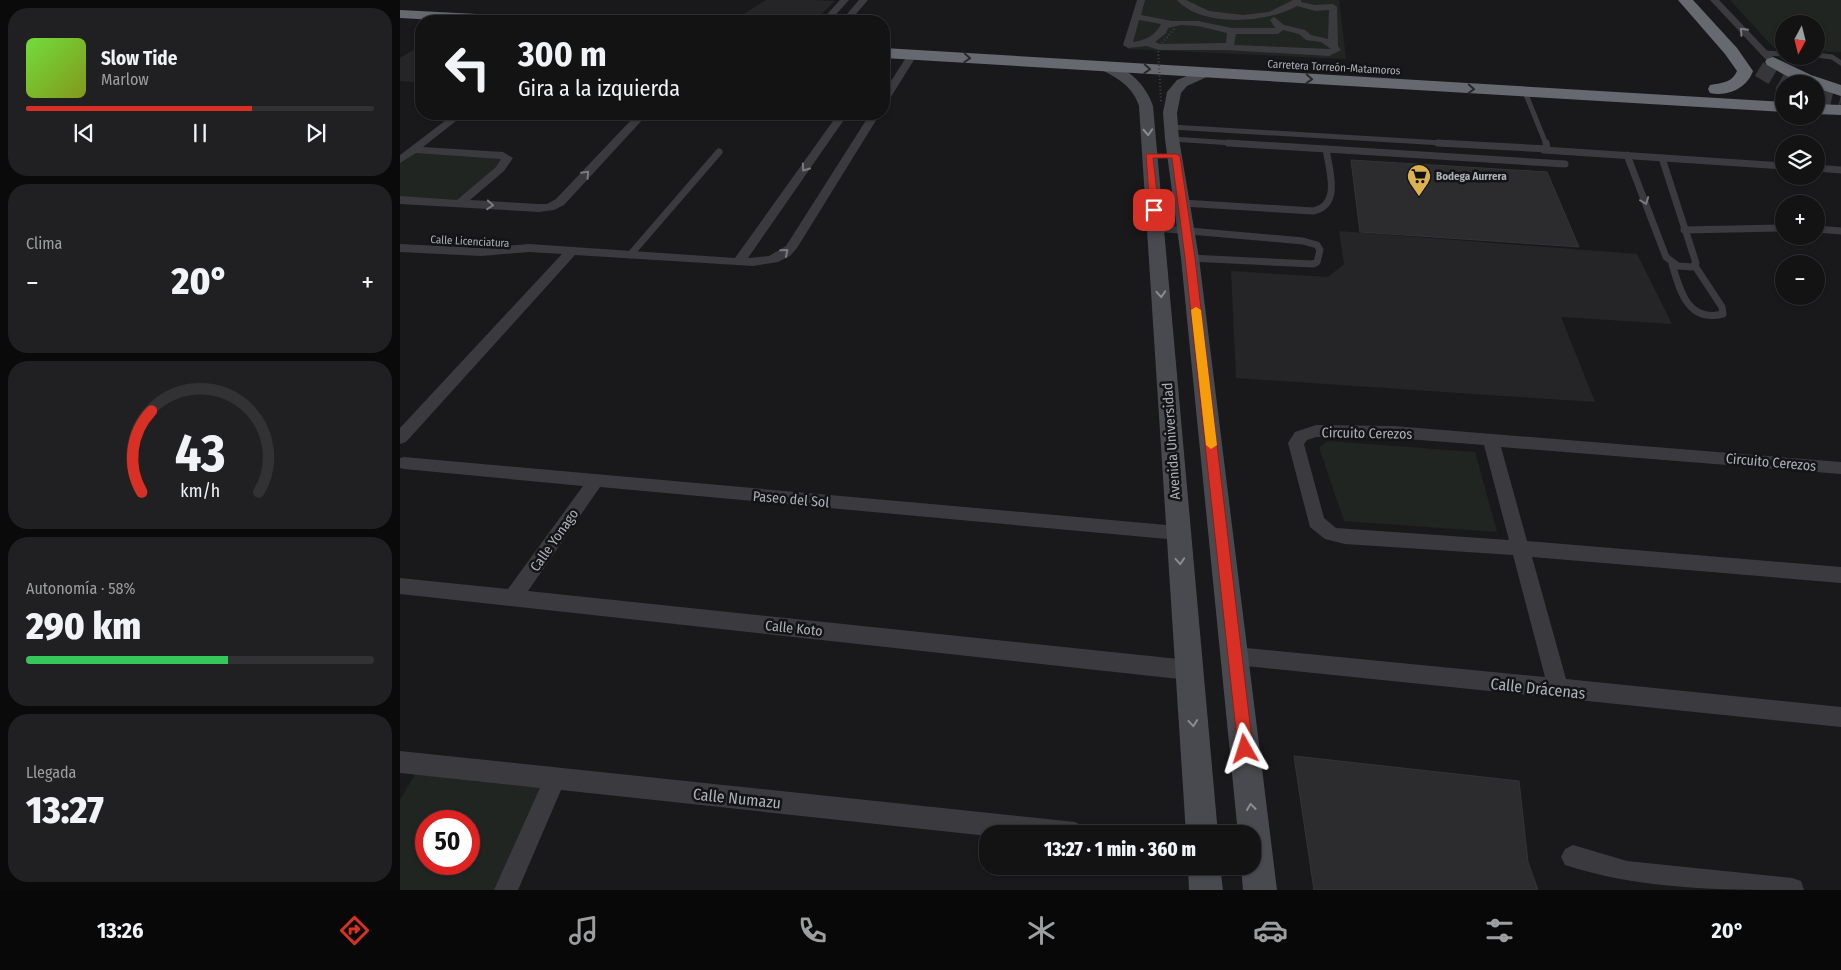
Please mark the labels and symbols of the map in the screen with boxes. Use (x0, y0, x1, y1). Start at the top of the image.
north arrow (1775, 15, 1825, 65)
one-way arrow (1740, 28, 1749, 37)
one-way arrow (964, 53, 972, 64)
street label: Carretera Torreón-Matamoros (1267, 58, 1401, 77)
one-way arrow (1143, 64, 1151, 75)
one-way arrow (1305, 73, 1313, 84)
one-way arrow (1468, 83, 1476, 94)
one-way arrow (1142, 128, 1153, 136)
one-way arrow (802, 162, 811, 172)
supermarket icon: Bodega Aurrera (1406, 163, 1432, 197)
place label: Bodega Aurrera (1436, 170, 1507, 183)
one-way arrow (580, 171, 589, 180)
pin (1133, 189, 1175, 231)
one-way arrow (1639, 196, 1649, 205)
one-way arrow (486, 199, 494, 210)
street label: Calle Licenciatura (430, 233, 510, 250)
one-way arrow (779, 250, 788, 258)
one-way arrow (1155, 290, 1166, 298)
street label: Avenida Universidad (1159, 382, 1184, 500)
street label: Circuito Cerezos (1321, 424, 1413, 443)
street label: Circuito Cerezos (1725, 450, 1817, 475)
street label: Paseo del Sol (752, 488, 830, 511)
street label: Calle Yonago (527, 506, 582, 575)
one-way arrow (1175, 557, 1186, 565)
street label: Calle Koto (764, 617, 823, 640)
street label: Calle Drácenas (1490, 674, 1587, 703)
one-way arrow (1187, 719, 1198, 727)
position arrow (1218, 722, 1270, 774)
street label: Calle Numazu (692, 784, 782, 813)
one-way arrow (1246, 802, 1257, 810)
speed limit sign: 50 (415, 810, 480, 875)

